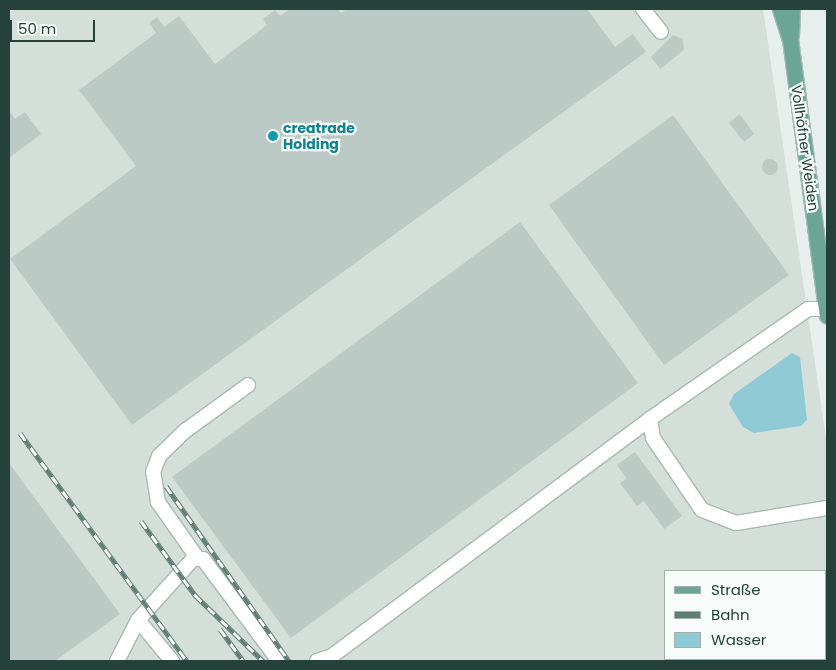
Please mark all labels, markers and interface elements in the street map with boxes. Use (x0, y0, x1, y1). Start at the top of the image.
scale bar (12, 10, 98, 42)
text: 50 m (18, 18, 56, 39)
street label: Vollhöfner Weiden (788, 84, 822, 212)
place label: creatrade Holding (283, 120, 355, 152)
marker: creatrade Holding (267, 130, 279, 142)
legend (664, 570, 826, 660)
text: Straße (711, 579, 761, 600)
text: Bahn (711, 604, 750, 625)
text: Wasser (711, 629, 766, 650)

